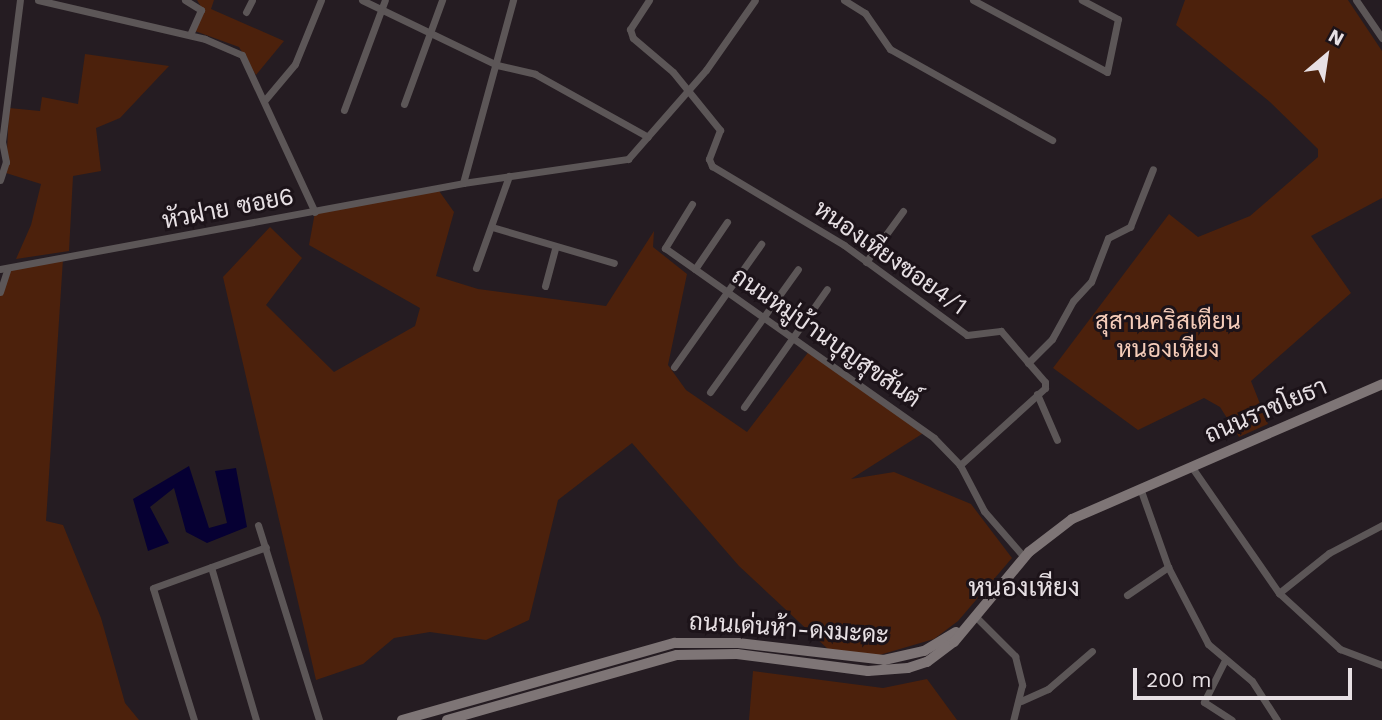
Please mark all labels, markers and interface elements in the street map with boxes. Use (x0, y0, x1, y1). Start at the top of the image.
north arrow (1291, 21, 1361, 91)
text: N (1325, 24, 1348, 51)
street label: หัวฝาย ซอย6 (160, 182, 296, 236)
street label: หนองเหียงซอย4/1 (808, 195, 972, 321)
street label: ถนนหมู่บ้านบุญสุขสันต์ (726, 262, 926, 414)
park label: สุสานคริสเตียน หนองเหียง (1095, 308, 1241, 364)
street label: ถนนราชโยธา (1201, 372, 1331, 450)
district label: หนองเหียง (968, 572, 1080, 604)
street label: ถนนเด่นห้า-ดงมะดะ (688, 608, 890, 650)
scale bar (1137, 654, 1356, 698)
text: 200 m (1146, 667, 1212, 692)

